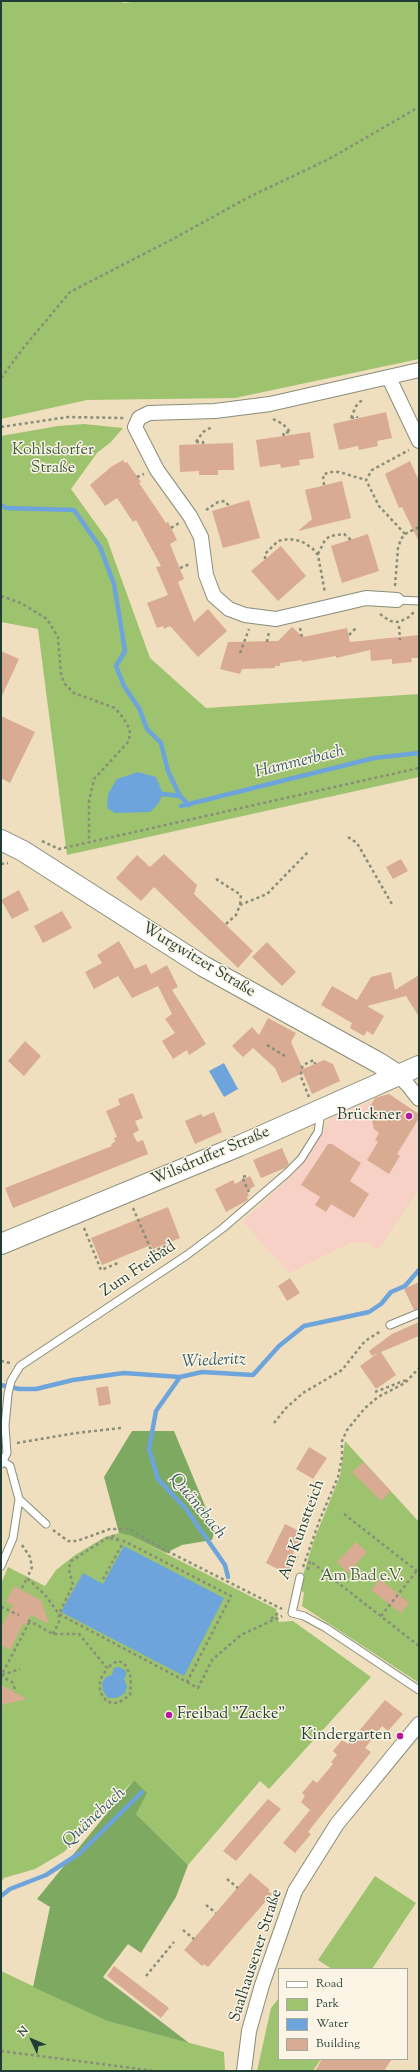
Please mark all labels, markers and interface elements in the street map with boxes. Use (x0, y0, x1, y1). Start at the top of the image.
park label: Kohlsdorfer Straße (12, 441, 94, 479)
water label: Hammerbach (253, 742, 347, 784)
street label: Wurgwitzer Straße (138, 920, 258, 1002)
place label: Brückner (337, 1106, 401, 1126)
marker: Brückner (404, 1111, 414, 1121)
street label: Wilsdruffer Straße (149, 1123, 273, 1191)
street label: Zum Freibad (98, 1238, 180, 1302)
water label: Wiederitz (181, 1350, 247, 1374)
water label: Quänebach (164, 1470, 230, 1544)
street label: Am Kunstteich (276, 1477, 330, 1583)
park label: Am Bad e.V. (321, 1567, 403, 1587)
place label: Freibad "Zacke" (177, 1705, 285, 1725)
marker: Freibad "Zacke" (164, 1710, 174, 1720)
place label: Kindergarten (301, 1726, 392, 1746)
marker: Kindergarten (395, 1731, 405, 1741)
water label: Quänebach (59, 1784, 131, 1852)
street label: Saalhausener Straße (226, 1887, 288, 2025)
legend (278, 1968, 408, 2060)
text: Road (316, 1975, 343, 1993)
text: Park (316, 1995, 339, 2013)
text: Water (316, 2015, 348, 2033)
north arrow (12, 2020, 52, 2060)
text: N (15, 2023, 32, 2040)
text: Building (316, 2035, 360, 2053)

